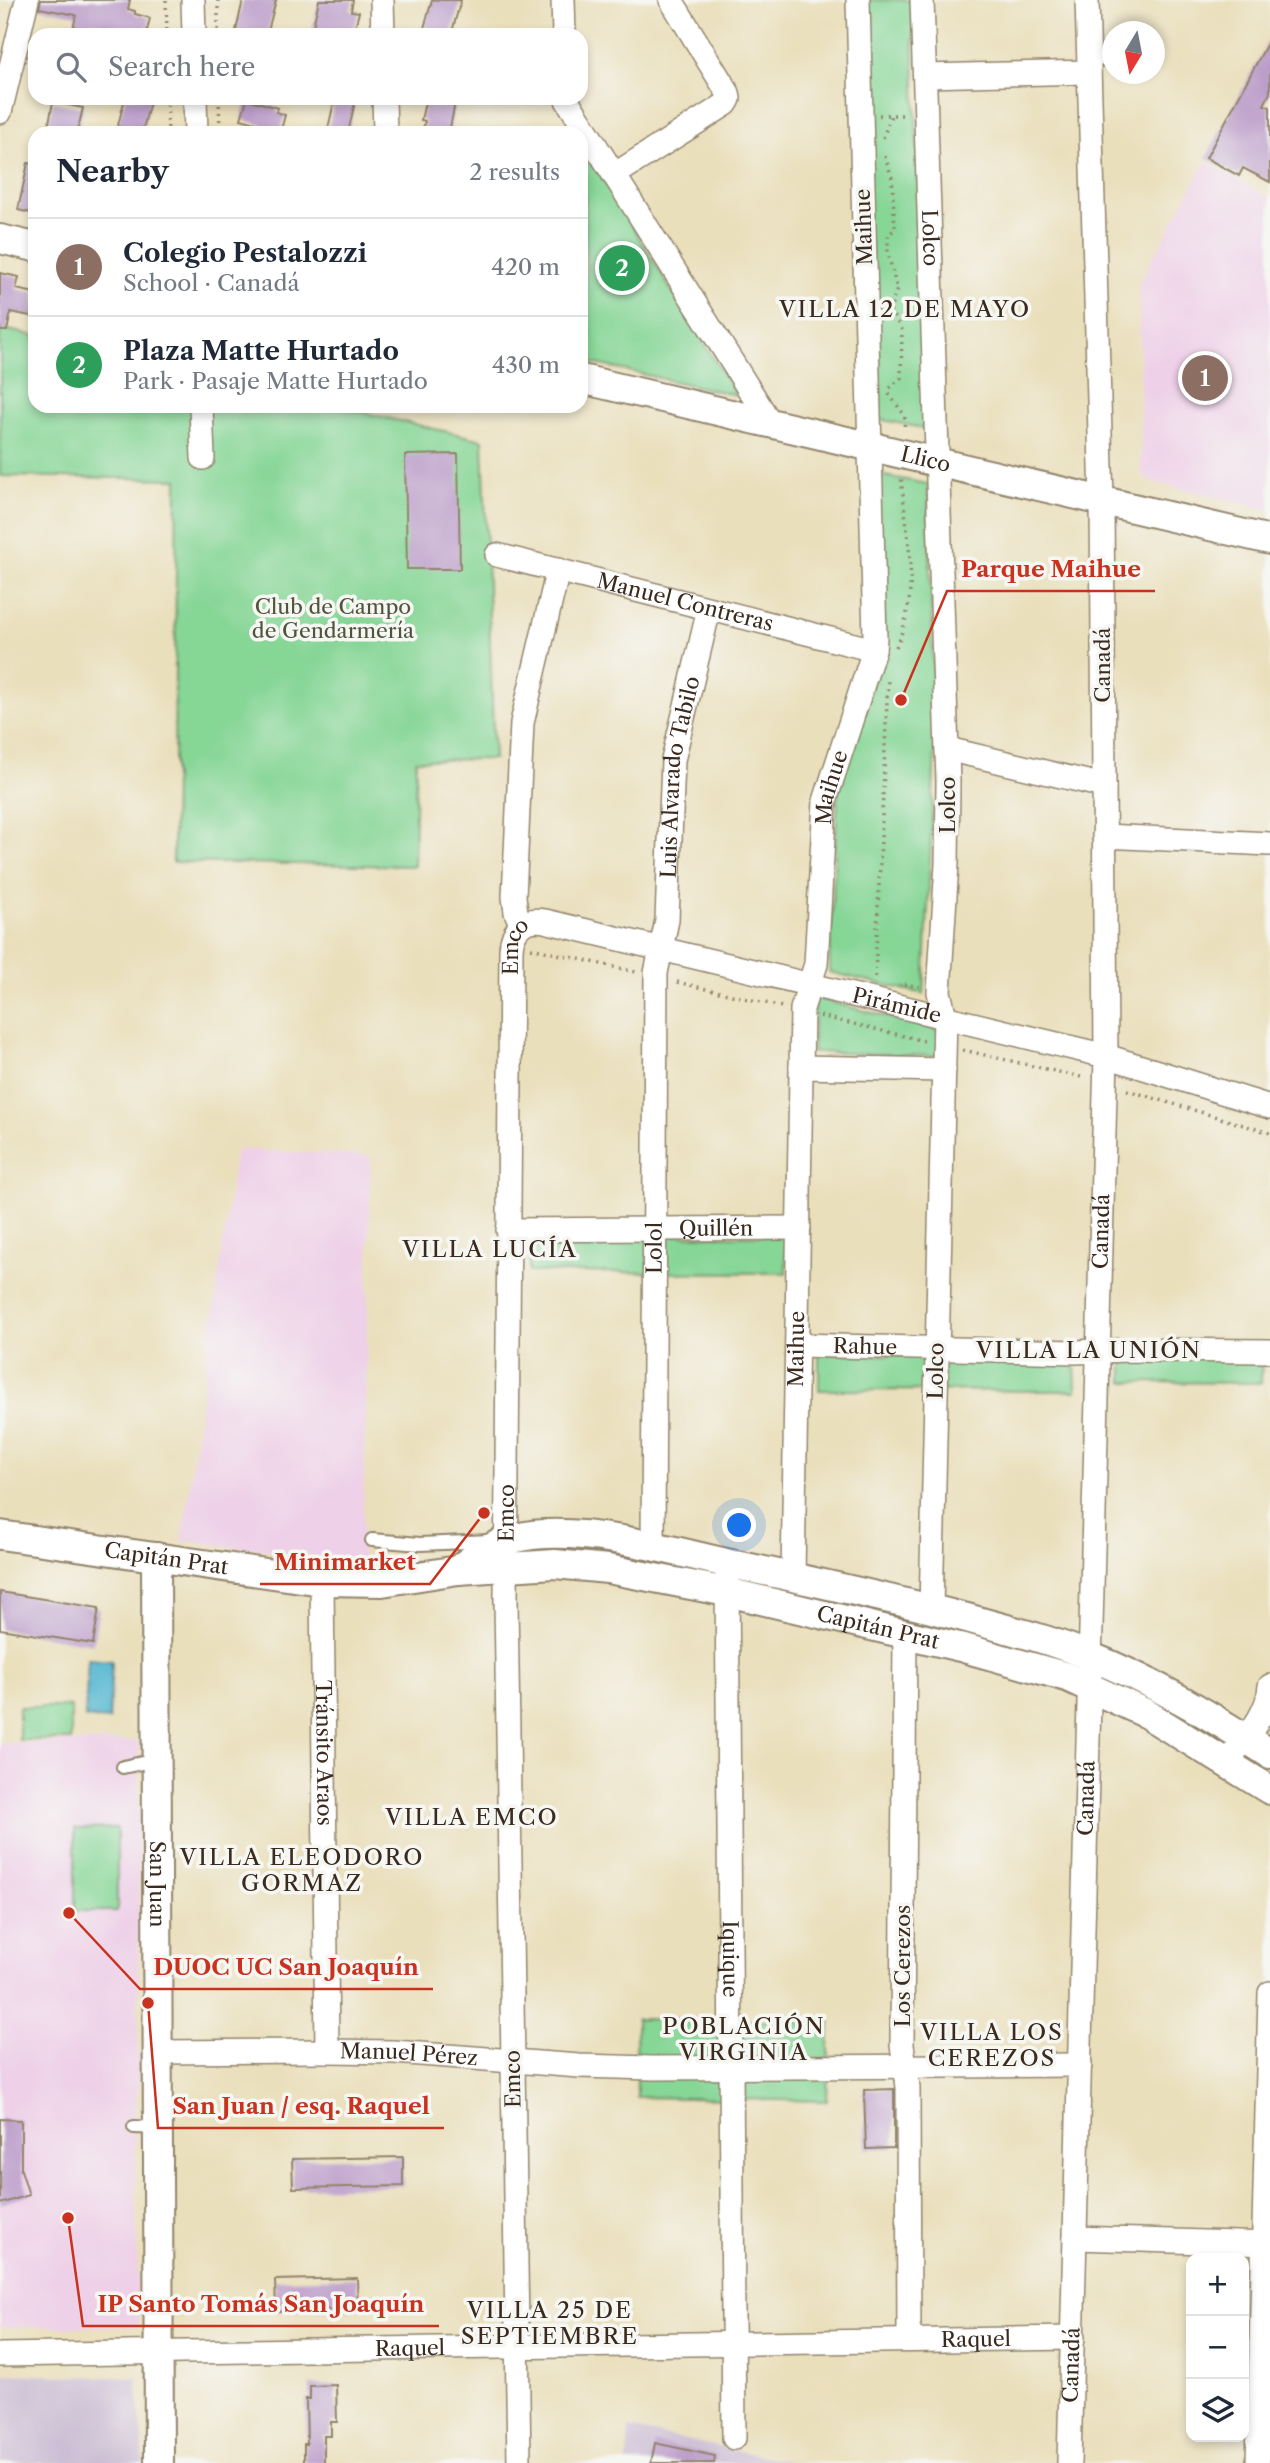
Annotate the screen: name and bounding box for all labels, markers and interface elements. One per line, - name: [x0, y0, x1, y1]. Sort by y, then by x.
- north arrow: [1102, 21, 1165, 84]
- search box: [28, 28, 588, 105]
- icon: search: [52, 48, 90, 86]
- text: Search here: [108, 51, 255, 83]
- text: Nearby: [56, 153, 169, 190]
- text: 2 results: [469, 158, 560, 186]
- street label: Maihue: [850, 188, 877, 266]
- street label: Lolco: [917, 209, 944, 267]
- text: Colegio Pestalozzi: [123, 237, 367, 269]
- pin: 2: [599, 242, 645, 294]
- text: 1: [74, 253, 84, 281]
- text: 420 m: [491, 253, 560, 281]
- text: School · Canadá: [123, 269, 300, 297]
- district label: VILLA 12 DE MAYO: [778, 295, 1031, 323]
- text: Plaza Matte Hurtado: [123, 335, 399, 367]
- text: 2: [72, 351, 86, 379]
- text: 430 m: [492, 351, 560, 379]
- pin: 1: [1182, 352, 1228, 404]
- text: Park · Pasaje Matte Hurtado: [123, 367, 428, 395]
- street label: Llico: [898, 441, 953, 477]
- callout: Parque Maihue: [947, 547, 1155, 591]
- text: Parque Maihue: [961, 555, 1141, 583]
- street label: Manuel Contreras: [595, 568, 776, 636]
- park label: Club de Campo de Gendarmería: [252, 594, 415, 643]
- street label: Canadá: [1090, 626, 1115, 703]
- street label: Luis Alvarado Tabilo: [656, 674, 705, 879]
- street label: Maihue: [811, 747, 853, 825]
- street label: Lolco: [935, 777, 960, 833]
- street label: Emco: [498, 912, 533, 975]
- street label: Pirámide: [850, 982, 944, 1028]
- street label: Canadá: [1087, 1192, 1114, 1269]
- street label: Quillén: [679, 1215, 753, 1241]
- street label: Lolol: [641, 1222, 667, 1274]
- district label: VILLA LUCÍA: [401, 1235, 578, 1263]
- street label: Maihue: [783, 1311, 809, 1387]
- street label: Rahue: [833, 1333, 897, 1360]
- district label: VILLA LA UNIÓN: [975, 1336, 1202, 1364]
- street label: Lolco: [923, 1342, 948, 1400]
- street label: Emco: [493, 1484, 519, 1542]
- your location: [722, 1508, 756, 1542]
- street label: Capitán Prat: [103, 1537, 231, 1580]
- callout: Minimarket: [260, 1540, 430, 1584]
- text: Minimarket: [274, 1548, 417, 1576]
- street label: Capitán Prat: [814, 1601, 942, 1654]
- street label: Tránsito Araos: [311, 1680, 338, 1826]
- street label: Canadá: [1072, 1759, 1099, 1836]
- district label: VILLA EMCO: [384, 1803, 559, 1831]
- street label: San Juan: [145, 1841, 170, 1927]
- district label: VILLA ELEODORO GORMAZ: [179, 1843, 424, 1897]
- street label: Los Cerezos: [890, 1905, 915, 2027]
- street label: Iquique: [718, 1920, 743, 1998]
- callout: DUOC UC San Joaquín: [140, 1945, 433, 1989]
- text: DUOC UC San Joaquín: [153, 1953, 419, 1981]
- district label: POBLACIÓN VIRGINIA: [662, 2012, 826, 2066]
- district label: VILLA LOS CEREZOS: [919, 2018, 1064, 2072]
- street label: Manuel Pérez: [340, 2038, 479, 2070]
- street label: Emco: [499, 2050, 526, 2108]
- callout: San Juan / esq. Raquel: [158, 2084, 444, 2128]
- text: San Juan / esq. Raquel: [172, 2092, 430, 2120]
- map controls: [1186, 2253, 1249, 2442]
- button: +: [1186, 2253, 1249, 2316]
- callout: IP Santo Tomás San Joaquín: [83, 2282, 439, 2326]
- text: IP Santo Tomás San Joaquín: [98, 2290, 425, 2318]
- district label: VILLA 25 DE SEPTIEMBRE: [461, 2296, 639, 2350]
- button: −: [1186, 2316, 1249, 2379]
- street label: Raquel: [941, 2326, 1011, 2352]
- street label: Canadá: [1058, 2326, 1085, 2403]
- street label: Raquel: [375, 2335, 445, 2361]
- button: layers: [1186, 2379, 1249, 2442]

